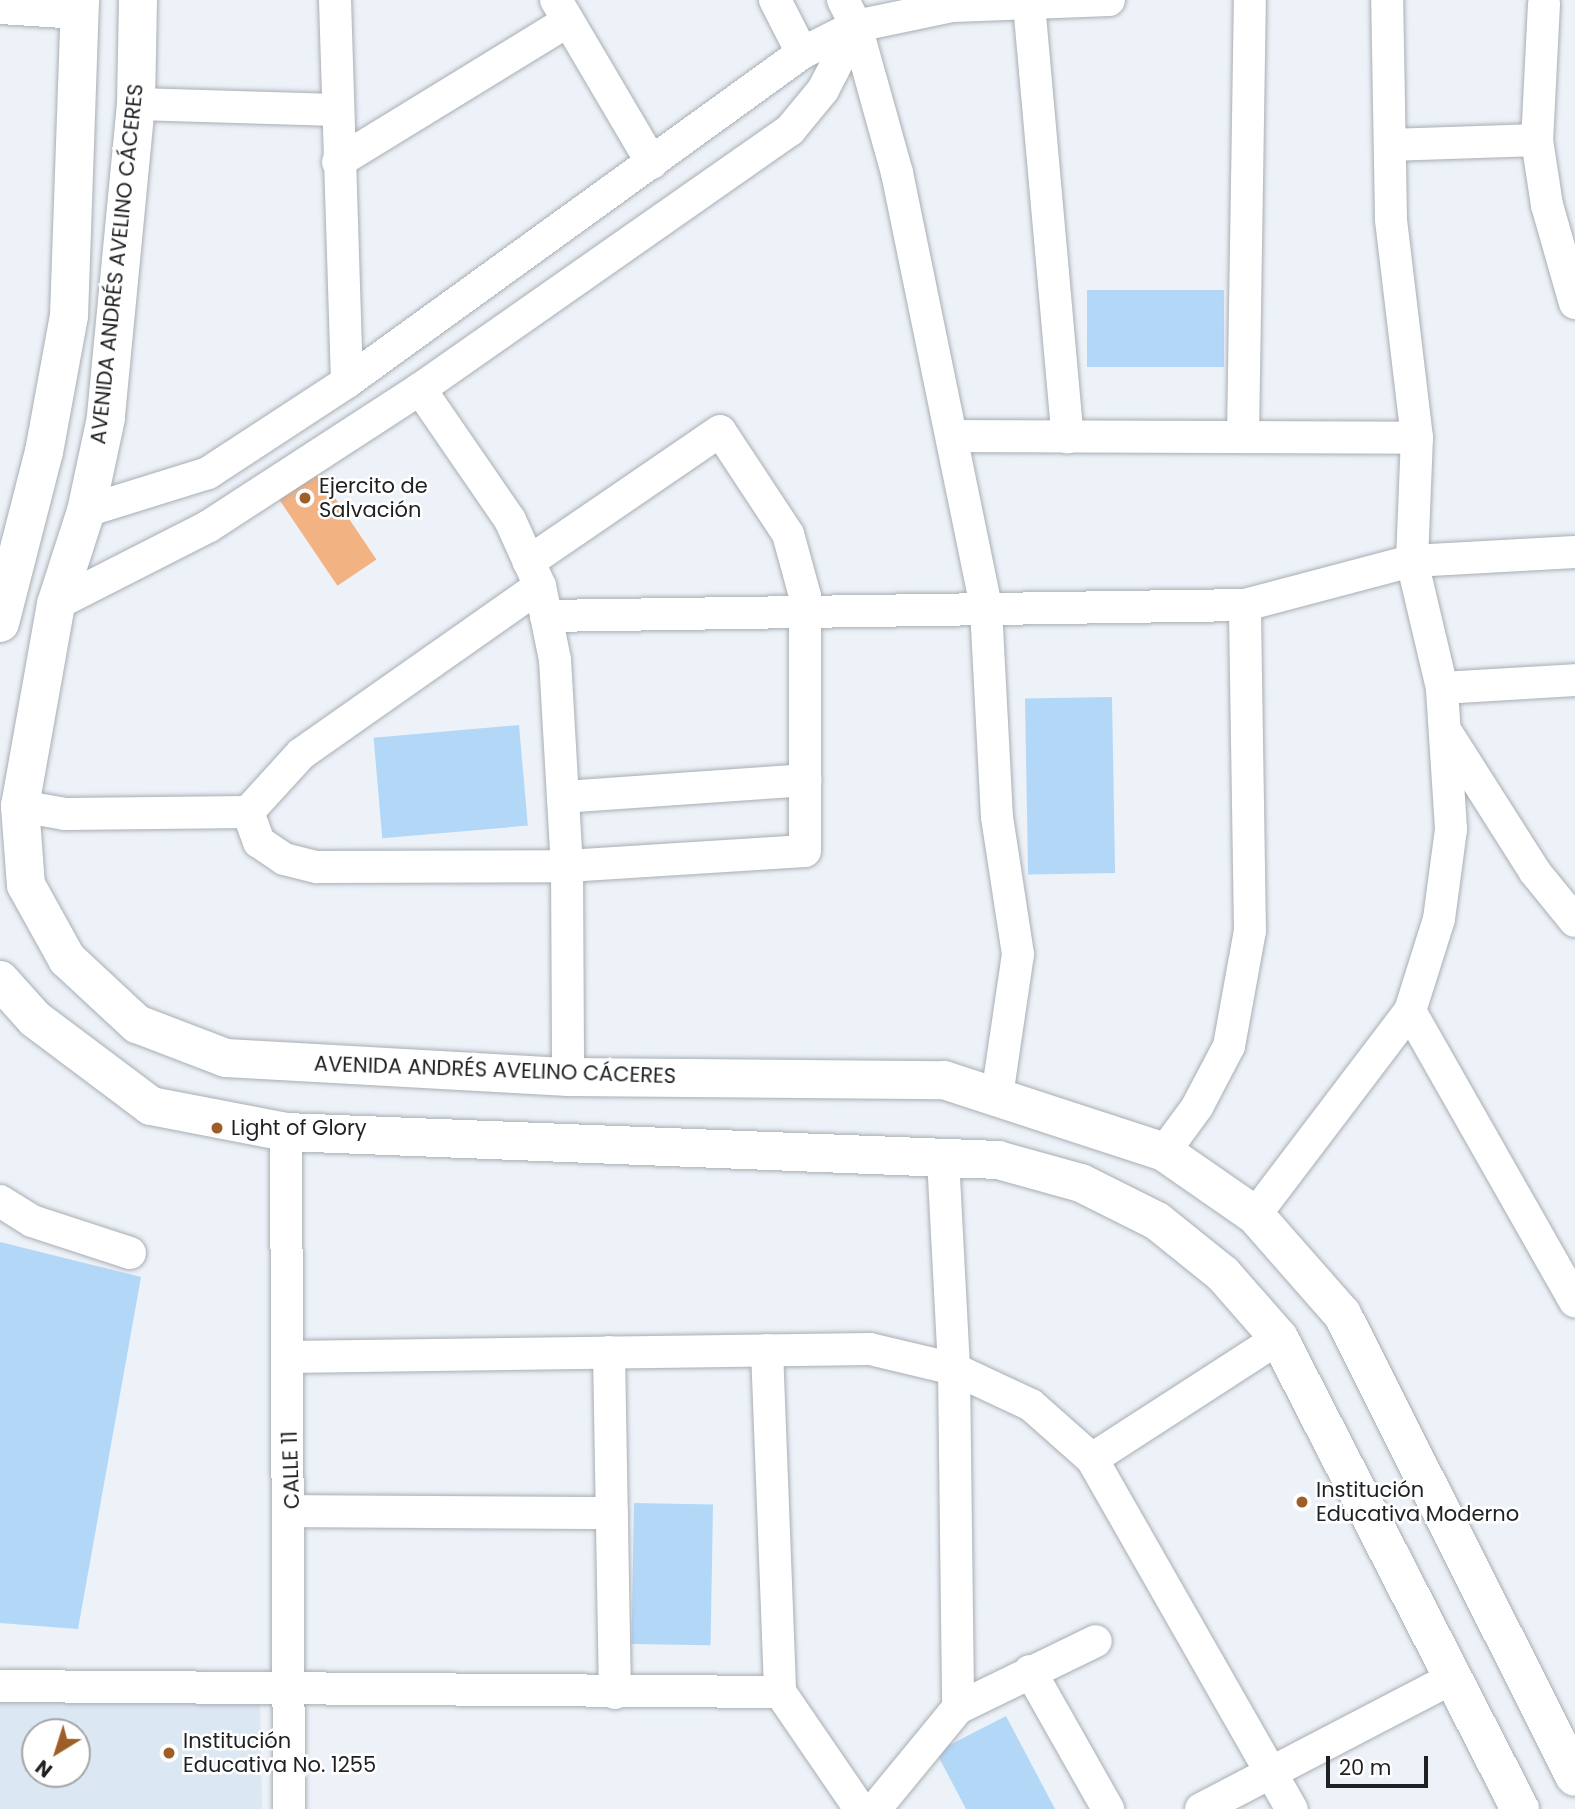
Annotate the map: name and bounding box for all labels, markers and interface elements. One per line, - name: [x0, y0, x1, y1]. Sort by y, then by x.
- street label: AVENIDA ANDRÉS AVELINO CÁCERES: [86, 82, 148, 446]
- place label: Ejercito de Salvación: [319, 473, 428, 523]
- marker: Ejercito de Salvación: [297, 490, 313, 506]
- street label: AVENIDA ANDRÉS AVELINO CÁCERES: [313, 1051, 677, 1089]
- place label: Light of Glory: [231, 1115, 367, 1141]
- marker: Light of Glory: [209, 1120, 225, 1136]
- street label: CALLE 11: [277, 1430, 305, 1510]
- place label: Institución Educativa Moderno: [1316, 1477, 1519, 1527]
- marker: Institución Educativa Moderno: [1294, 1494, 1310, 1510]
- north arrow: [21, 1718, 91, 1788]
- place label: Institución Educativa No. 1255: [183, 1728, 376, 1778]
- scale bar: [1330, 1742, 1432, 1786]
- marker: Institución Educativa No. 1255: [161, 1745, 177, 1761]
- text: N: [30, 1753, 58, 1783]
- text: 20 m: [1339, 1753, 1392, 1782]

